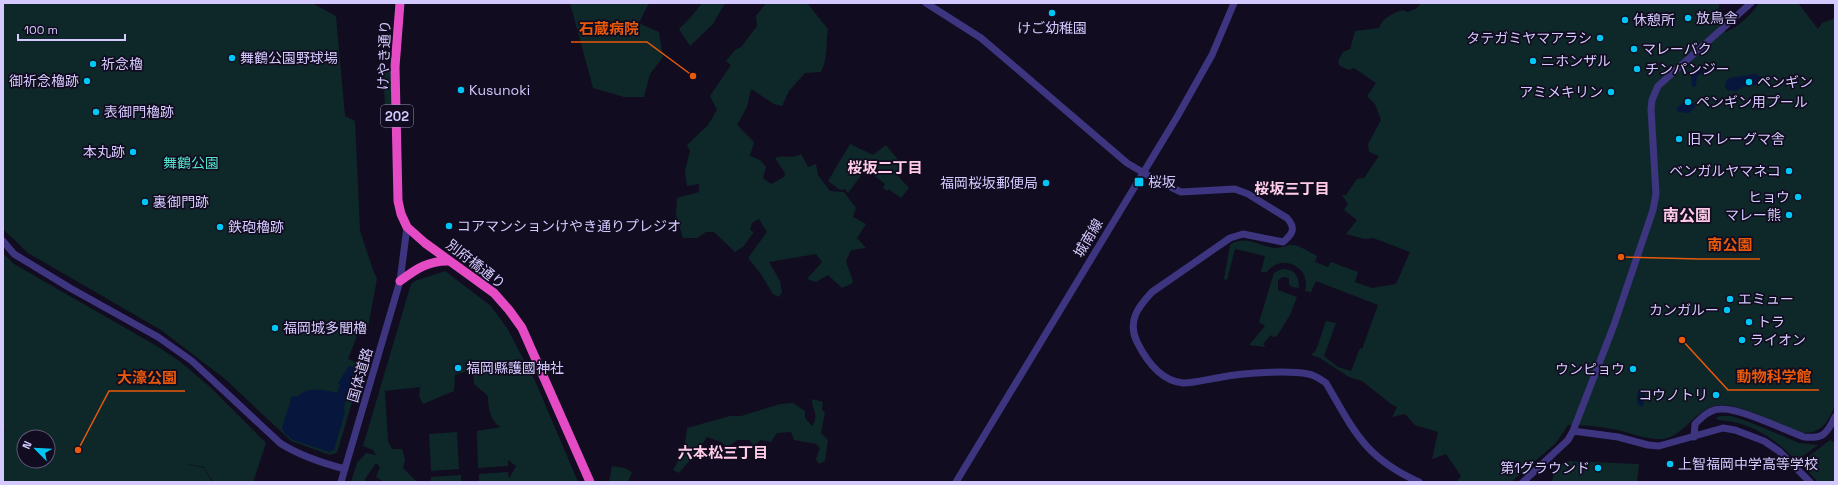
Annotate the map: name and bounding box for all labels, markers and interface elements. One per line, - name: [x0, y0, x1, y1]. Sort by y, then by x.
- marker: けご幼稚園: [1047, 8, 1057, 18]
- place label: 放鳥舎: [1696, 9, 1738, 27]
- place label: 休憩所: [1633, 11, 1675, 29]
- marker: 放鳥舎: [1683, 13, 1693, 23]
- callout: 石蔵病院: [571, 15, 647, 42]
- marker: 休憩所: [1620, 15, 1630, 25]
- scale bar: [18, 16, 125, 42]
- text: 石蔵病院: [579, 19, 639, 38]
- place label: けご幼稚園: [1017, 19, 1087, 37]
- street label: けやき通り: [374, 20, 394, 90]
- text: 100 m: [24, 22, 58, 38]
- place label: タテガミヤマアラシ: [1466, 29, 1592, 47]
- marker: タテガミヤマアラシ: [1595, 33, 1605, 43]
- place label: マレーバク: [1642, 40, 1712, 58]
- marker: マレーバク: [1629, 44, 1639, 54]
- place label: 舞鶴公園野球場: [240, 49, 338, 67]
- place label: ニホンザル: [1541, 52, 1611, 70]
- marker: 舞鶴公園野球場: [227, 53, 237, 63]
- place label: 祈念櫓: [101, 55, 143, 73]
- marker: ニホンザル: [1528, 56, 1538, 66]
- marker: 祈念櫓: [88, 59, 98, 69]
- place label: チンパンジー: [1645, 60, 1730, 78]
- marker: チンパンジー: [1632, 64, 1642, 74]
- place label: 御祈念櫓跡: [9, 72, 79, 90]
- place label: ペンギン: [1757, 73, 1813, 91]
- marker: 御祈念櫓跡: [82, 76, 92, 86]
- marker: ペンギン: [1744, 77, 1754, 87]
- place label: Kusunoki: [469, 81, 530, 99]
- place label: アミメキリン: [1519, 83, 1603, 101]
- marker: Kusunoki: [456, 85, 466, 95]
- marker: アミメキリン: [1606, 87, 1616, 97]
- place label: ペンギン用プール: [1696, 93, 1808, 111]
- marker: ペンギン用プール: [1683, 97, 1693, 107]
- place label: 表御門櫓跡: [104, 103, 174, 121]
- road number: 202: [381, 105, 413, 127]
- marker: 表御門櫓跡: [91, 107, 101, 117]
- place label: 旧マレーグマ舎: [1687, 130, 1785, 148]
- marker: 旧マレーグマ舎: [1674, 134, 1684, 144]
- place label: 本丸跡: [83, 143, 125, 161]
- marker: 本丸跡: [128, 147, 138, 157]
- park label: 舞鶴公園: [163, 154, 219, 172]
- district label: 桜坂二丁目: [847, 158, 923, 177]
- place label: ベンガルヤマネコ: [1669, 162, 1781, 180]
- marker: ベンガルヤマネコ: [1784, 166, 1794, 176]
- place label: 桜坂: [1148, 173, 1176, 191]
- place label: 福岡桜坂郵便局: [940, 174, 1038, 192]
- marker: 桜坂: [1133, 176, 1145, 188]
- marker: 福岡桜坂郵便局: [1041, 178, 1051, 188]
- district label: 桜坂三丁目: [1254, 179, 1330, 198]
- place label: ヒョウ: [1748, 188, 1790, 206]
- marker: ヒョウ: [1793, 192, 1803, 202]
- place label: 裏御門跡: [153, 193, 209, 211]
- marker: 裏御門跡: [140, 197, 150, 207]
- district label: 南公園: [1663, 205, 1711, 226]
- place label: マレー熊: [1725, 206, 1781, 224]
- marker: マレー熊: [1784, 210, 1794, 220]
- street label: 城南線: [1069, 215, 1107, 261]
- place label: コアマンションけやき通りプレジオ: [457, 217, 681, 235]
- place label: 鉄砲櫓跡: [228, 218, 284, 236]
- marker: コアマンションけやき通りプレジオ: [444, 221, 454, 231]
- marker: 鉄砲櫓跡: [215, 222, 225, 232]
- callout: 南公園: [1699, 232, 1760, 259]
- street label: 別府橋通り: [443, 235, 509, 293]
- text: 南公園: [1707, 235, 1753, 254]
- place label: エミュー: [1738, 290, 1794, 308]
- marker: エミュー: [1725, 294, 1735, 304]
- place label: カンガルー: [1649, 301, 1719, 319]
- marker: カンガルー: [1722, 305, 1732, 315]
- place label: トラ: [1757, 313, 1785, 331]
- marker: トラ: [1744, 317, 1754, 327]
- place label: 福岡城多聞櫓: [283, 319, 367, 337]
- marker: 福岡城多聞櫓: [270, 323, 280, 333]
- place label: ライオン: [1750, 331, 1806, 349]
- marker: ライオン: [1737, 335, 1747, 345]
- street label: 国体道路: [344, 346, 376, 404]
- place label: 福岡縣護國神社: [466, 359, 564, 377]
- place label: ウンピョウ: [1555, 360, 1625, 378]
- marker: 福岡縣護國神社: [453, 363, 463, 373]
- callout: 動物科学館: [1728, 363, 1819, 390]
- callout: 大濠公園: [109, 364, 185, 391]
- marker: ウンピョウ: [1628, 364, 1638, 374]
- text: 動物科学館: [1736, 367, 1812, 386]
- text: 大濠公園: [117, 368, 177, 387]
- place label: コウノトリ: [1639, 386, 1708, 404]
- marker: コウノトリ: [1711, 390, 1721, 400]
- north arrow: [16, 429, 56, 469]
- text: N: [19, 439, 35, 451]
- district label: 六本松三丁目: [678, 443, 768, 462]
- place label: 上智福岡中学高等学校: [1678, 455, 1818, 473]
- place label: 第1グラウンド: [1500, 459, 1590, 477]
- marker: 上智福岡中学高等学校: [1665, 459, 1675, 469]
- marker: 第1グラウンド: [1593, 463, 1603, 473]

